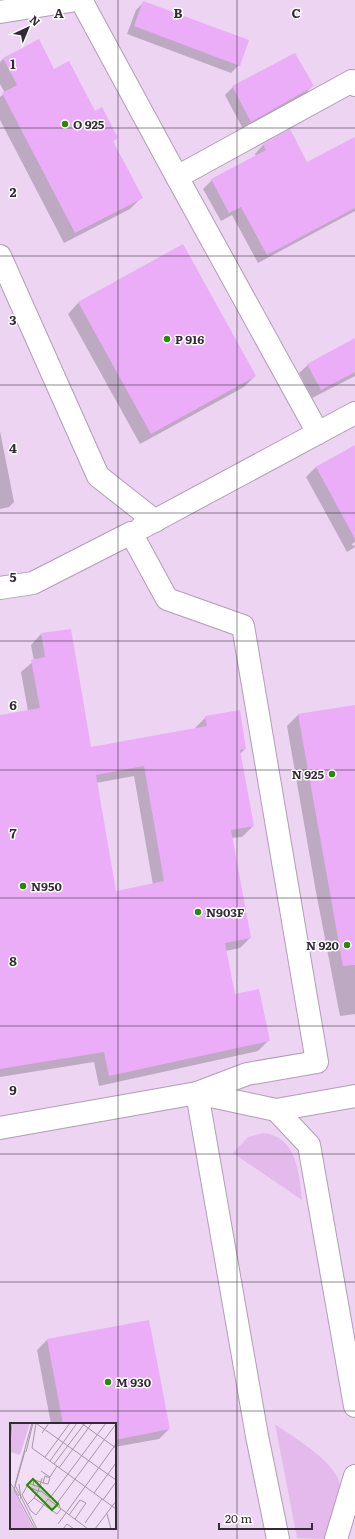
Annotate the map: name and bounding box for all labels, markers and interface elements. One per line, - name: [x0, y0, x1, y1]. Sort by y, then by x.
- text: A: [54, 3, 64, 22]
- text: B: [174, 3, 183, 22]
- text: C: [291, 3, 301, 22]
- north arrow: [8, 8, 48, 48]
- text: N: [27, 11, 45, 29]
- text: 1: [10, 54, 16, 73]
- place label: O 925: [73, 115, 105, 133]
- marker: O 925: [60, 119, 70, 129]
- text: 2: [10, 182, 17, 201]
- text: 3: [9, 310, 17, 329]
- place label: P 916: [175, 330, 204, 348]
- marker: P 916: [162, 334, 172, 344]
- text: 4: [9, 438, 17, 457]
- text: 5: [9, 567, 17, 586]
- text: 6: [9, 695, 17, 714]
- place label: N 925: [292, 765, 324, 783]
- marker: N 925: [327, 769, 337, 779]
- text: 7: [9, 823, 17, 842]
- place label: N950: [31, 877, 62, 895]
- marker: N950: [18, 881, 28, 891]
- place label: N903F: [206, 903, 245, 921]
- marker: N903F: [193, 907, 203, 917]
- place label: N 920: [306, 936, 340, 954]
- marker: N 920: [342, 940, 352, 950]
- text: 8: [9, 951, 17, 970]
- text: 9: [9, 1080, 17, 1099]
- place label: M 930: [116, 1373, 152, 1391]
- marker: M 930: [103, 1377, 113, 1387]
- inset map: [10, 1423, 116, 1529]
- scale bar: [219, 1505, 312, 1531]
- text: 20 m: [225, 1509, 252, 1527]

